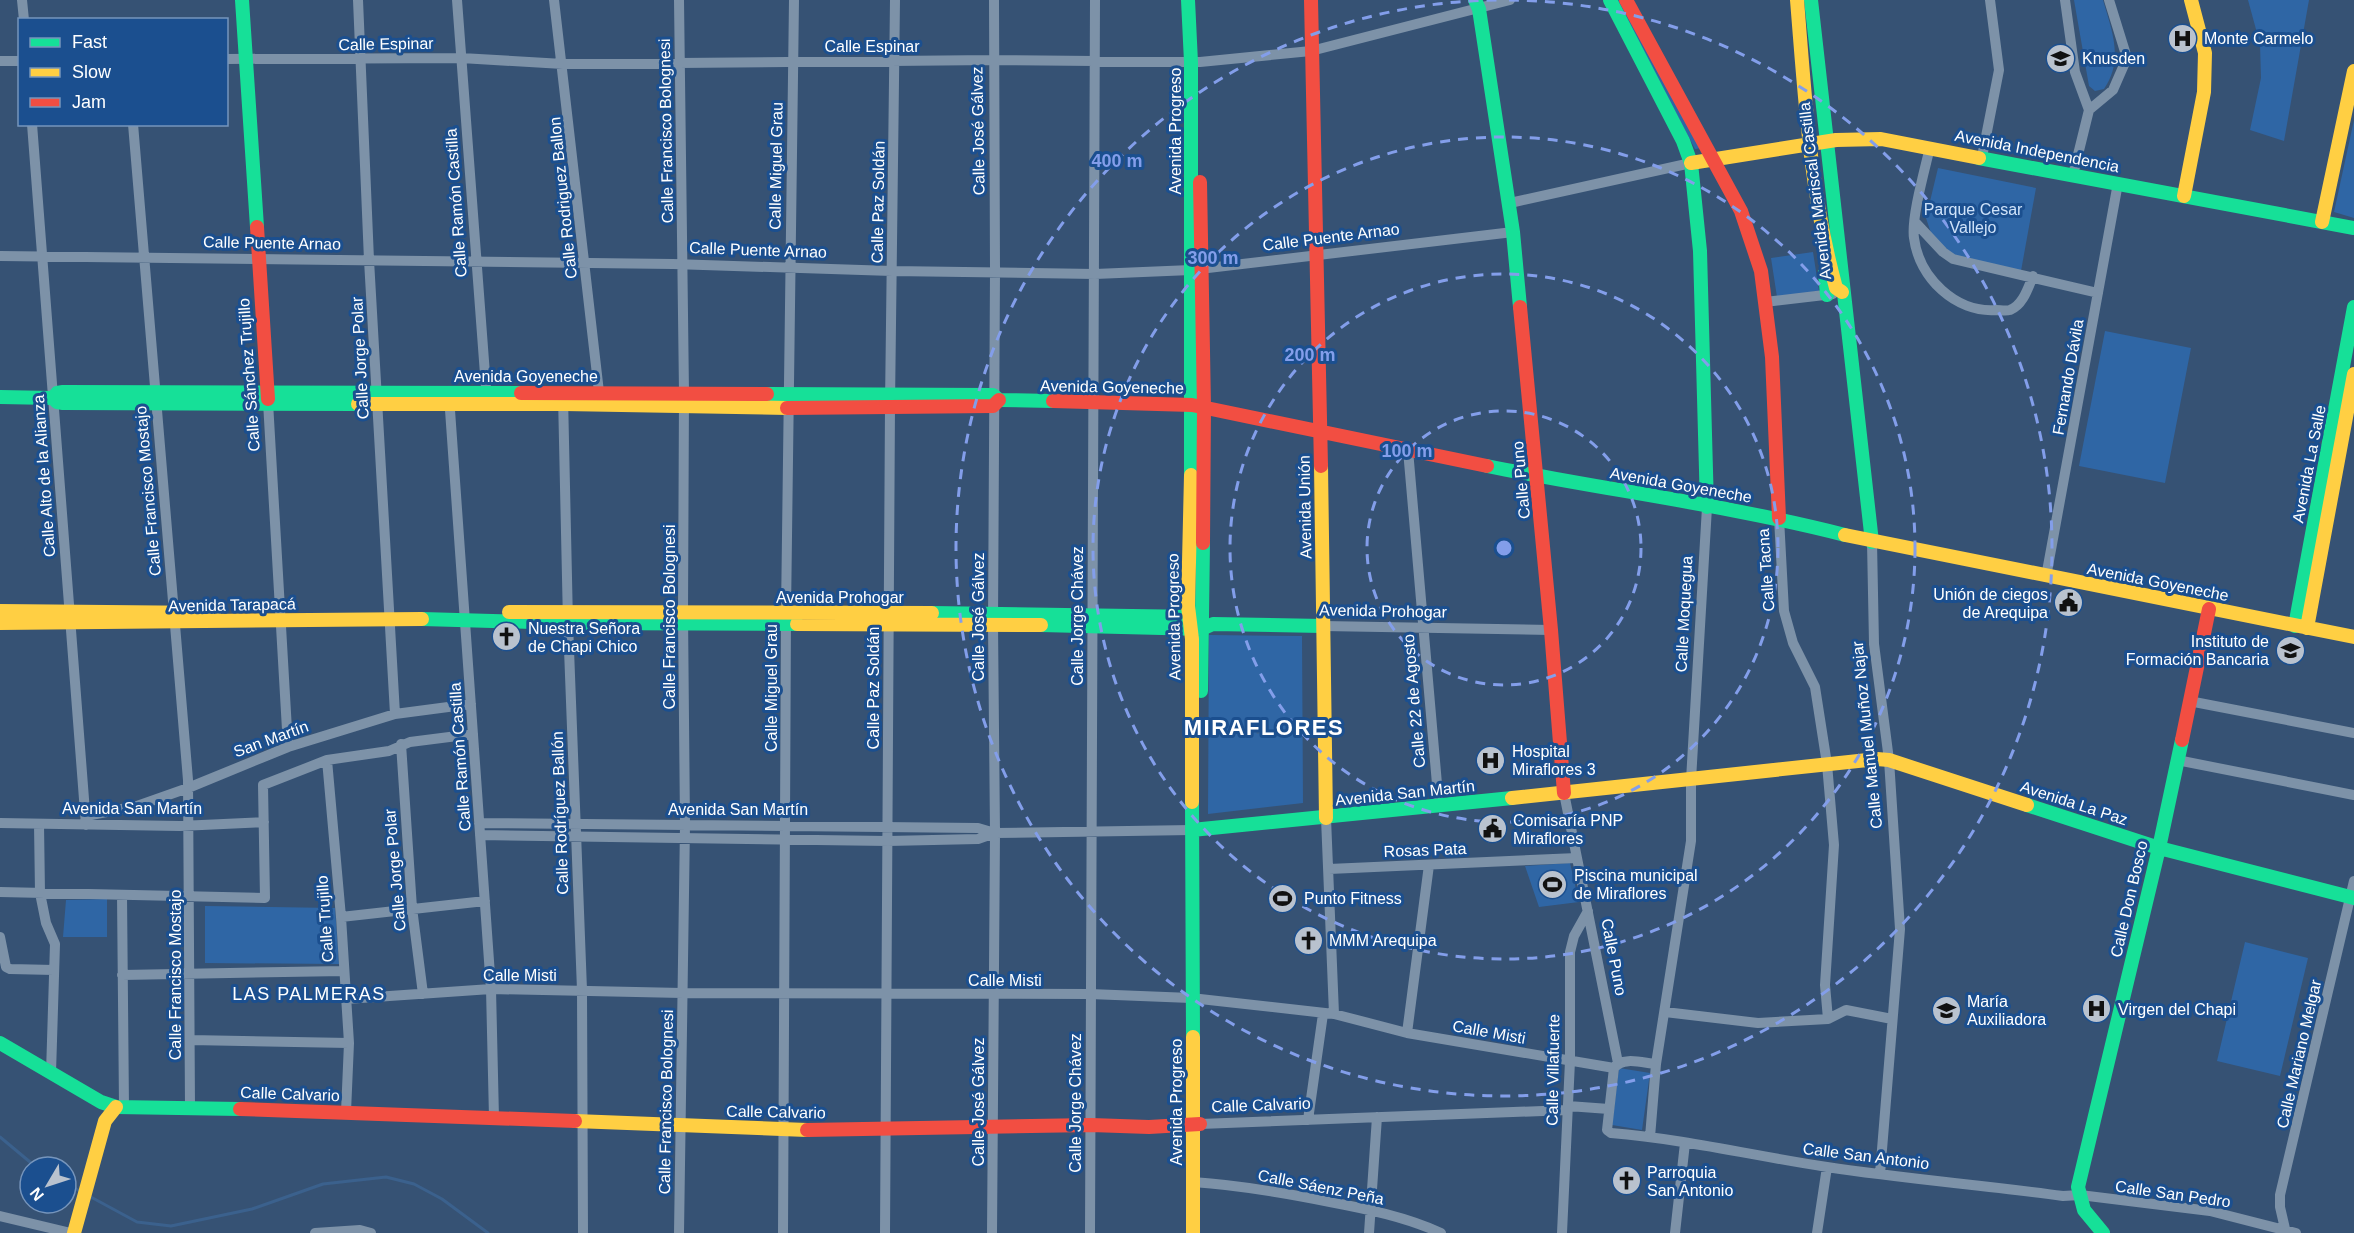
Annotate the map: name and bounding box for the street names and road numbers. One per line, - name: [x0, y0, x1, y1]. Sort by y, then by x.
- street label: Calle Espinar: [338, 35, 434, 53]
- street label: Calle Francisco Bolognesi: [656, 38, 676, 224]
- street label: Calle Espinar: [824, 38, 920, 55]
- street label: Calle José Gálvez: [968, 66, 988, 196]
- street label: Avenida Progreso: [1167, 67, 1184, 194]
- street label: Avenida Mariscal Castilla: [1796, 101, 1834, 281]
- street label: Calle Miguel Grau: [766, 102, 786, 230]
- street label: Calle Rodriguez Ballon: [546, 116, 580, 280]
- street label: Avenida Independencia: [1953, 127, 2121, 175]
- street label: Calle Ramón Castilla: [442, 128, 470, 278]
- street label: Calle Paz Soldán: [868, 140, 888, 264]
- street label: Calle Puente Arnao: [1262, 220, 1401, 254]
- street label: Calle Puente Arnao: [203, 233, 341, 253]
- street label: Calle Puente Arnao: [689, 239, 827, 261]
- street label: Calle Jorge Polar: [348, 296, 372, 420]
- street label: Calle Sánchez Trujillo: [235, 298, 263, 452]
- street label: Fernando Dávila: [2049, 318, 2087, 436]
- street label: Avenida Goyeneche: [454, 368, 598, 385]
- street label: Avenida Goyeneche: [1040, 377, 1184, 397]
- street label: Calle Alto de la Alianza: [30, 394, 58, 558]
- street label: Avenida La Salle: [2289, 403, 2329, 524]
- street label: Calle Francisco Mostajo: [132, 405, 164, 577]
- street label: Calle Puno: [1509, 440, 1533, 520]
- street label: Avenida Unión: [1296, 455, 1314, 559]
- street label: Avenida Goyeneche: [1609, 464, 1753, 506]
- street label: Calle Francisco Bolognesi: [661, 525, 678, 709]
- street label: Calle Tacna: [1755, 528, 1777, 612]
- street label: Calle Jorge Chávez: [1069, 546, 1086, 686]
- street label: Calle José Gálvez: [970, 553, 987, 681]
- street label: Avenida Progreso: [1164, 553, 1184, 681]
- street label: Calle Moquegua: [1672, 555, 1696, 673]
- street label: Avenida Goyeneche: [2086, 560, 2230, 604]
- street label: Avenida Prohogar: [776, 589, 905, 606]
- street label: Avenida Tarapacá: [168, 595, 296, 615]
- street label: Avenida Prohogar: [1319, 601, 1448, 621]
- street label: Calle Miguel Grau: [763, 624, 780, 752]
- street label: Calle Paz Soldán: [865, 627, 882, 749]
- street label: Calle 22 de Agosto: [1400, 633, 1428, 769]
- street label: Calle Manuel Muñoz Najar: [1849, 640, 1885, 830]
- street label: Calle Ramón Castilla: [446, 682, 474, 832]
- street label: San Martín: [231, 718, 311, 760]
- street label: Calle Rodríguez Ballón: [549, 731, 571, 895]
- street label: Avenida San Martín: [1334, 777, 1476, 809]
- street label: Avenida La Paz: [2018, 778, 2130, 828]
- street label: Avenida San Martín: [62, 800, 202, 817]
- street label: Avenida San Martín: [668, 801, 808, 818]
- street label: Calle Jorge Polar: [381, 807, 409, 932]
- street label: Calle Don Bosco: [2107, 839, 2151, 959]
- street label: Rosas Pata: [1383, 840, 1467, 860]
- street label: Calle Trujillo: [313, 875, 337, 963]
- street label: Calle Francisco Mostajo: [167, 890, 184, 1060]
- street label: Calle Puno: [1598, 917, 1630, 997]
- street label: Calle Misti: [483, 967, 557, 984]
- street label: Calle Misti: [968, 972, 1042, 989]
- street label: Calle Mariano Melgar: [2274, 977, 2325, 1130]
- street label: Calle Francisco Bolognesi: [656, 1009, 676, 1195]
- street label: Calle Villafuerte: [1544, 1014, 1562, 1126]
- street label: Calle Misti: [1451, 1017, 1527, 1047]
- street label: Calle Jorge Chávez: [1067, 1033, 1084, 1173]
- street label: Calle José Gálvez: [970, 1038, 987, 1166]
- street label: Avenida Progreso: [1168, 1038, 1185, 1165]
- street label: Calle Calvario: [240, 1084, 340, 1104]
- street label: Calle Calvario: [1211, 1095, 1311, 1115]
- street label: Calle Calvario: [726, 1103, 826, 1121]
- street label: Calle San Antonio: [1802, 1140, 1930, 1172]
- street label: Calle Sáenz Peña: [1257, 1166, 1386, 1208]
- street label: Calle San Pedro: [2114, 1177, 2232, 1211]

